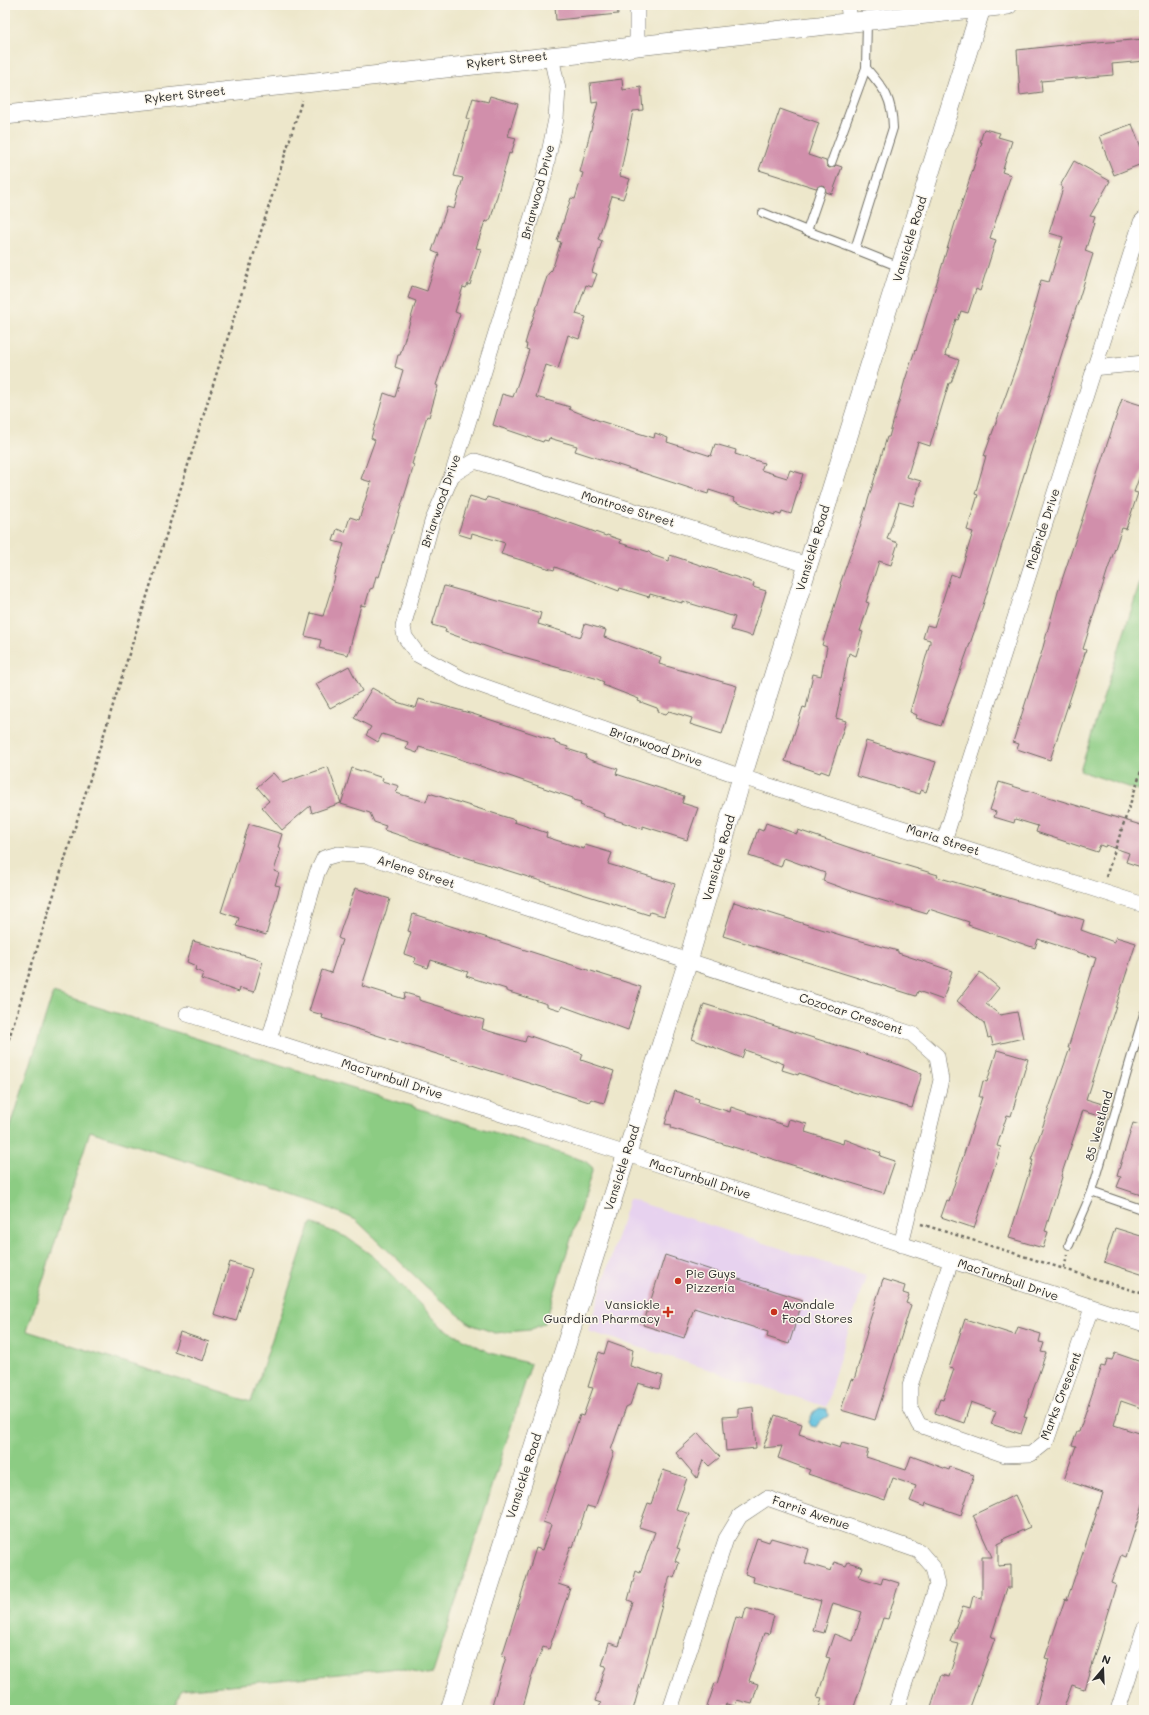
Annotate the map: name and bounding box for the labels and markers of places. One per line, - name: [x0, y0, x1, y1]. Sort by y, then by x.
- place label: Pie Guys Pizzeria: [686, 1265, 736, 1295]
- marker: Pie Guys Pizzeria: [673, 1276, 683, 1286]
- place label: Vansickle Guardian Pharmacy: [544, 1296, 660, 1326]
- place label: Avondale Food Stores: [782, 1296, 853, 1326]
- marker: Vansickle Guardian Pharmacy: [663, 1307, 673, 1317]
- marker: Avondale Food Stores: [769, 1307, 779, 1317]

